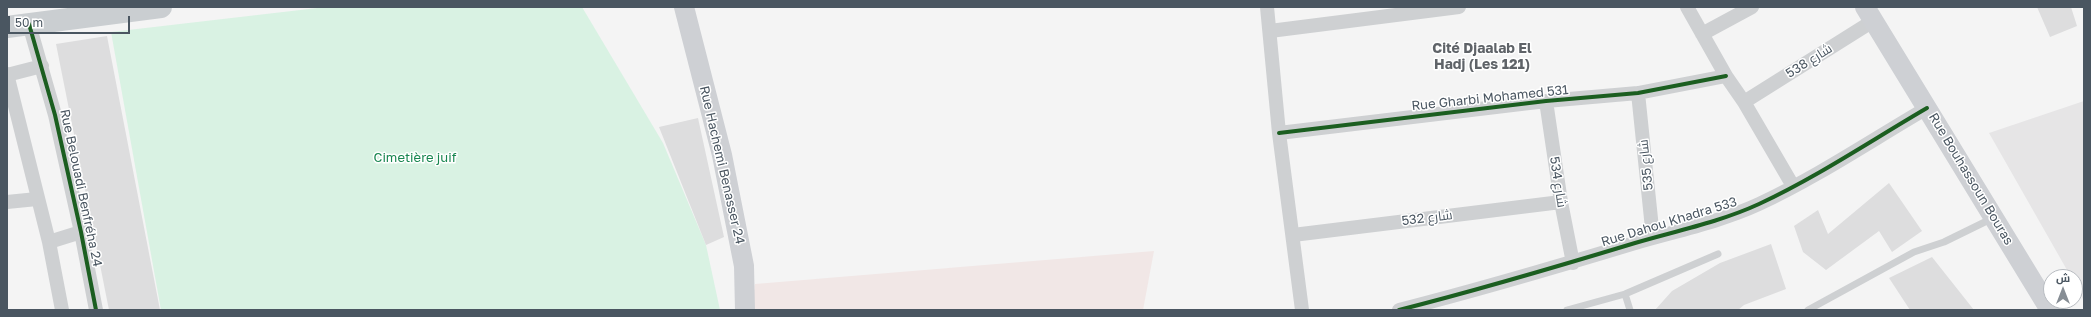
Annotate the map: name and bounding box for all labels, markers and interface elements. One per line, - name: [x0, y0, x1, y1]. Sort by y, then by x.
- scale bar: [10, 8, 132, 34]
- text: 50 m: [15, 15, 43, 30]
- district label: Cité Djaalab El Hadj (Les 121): [1432, 41, 1532, 74]
- street label: 538 شارع: [1783, 41, 1835, 81]
- street label: Rue Gharbi Mohamed 531: [1411, 82, 1569, 114]
- street label: Rue Hachemi Benasser 24: [696, 84, 748, 246]
- street label: Rue Belouadi Benfréha 24: [57, 108, 105, 268]
- street label: Rue Bouhassoun Bouras: [1925, 110, 2017, 248]
- street label: 535 شارع: [1636, 139, 1656, 191]
- park label: Cimetière juif: [374, 150, 456, 166]
- street label: 534 شارع: [1546, 155, 1570, 209]
- street label: Rue Dahou Khadra 533: [1599, 194, 1739, 250]
- street label: 532 شارع: [1401, 207, 1453, 229]
- north arrow: [2043, 269, 2083, 309]
- text: ش: [2056, 271, 2070, 284]

